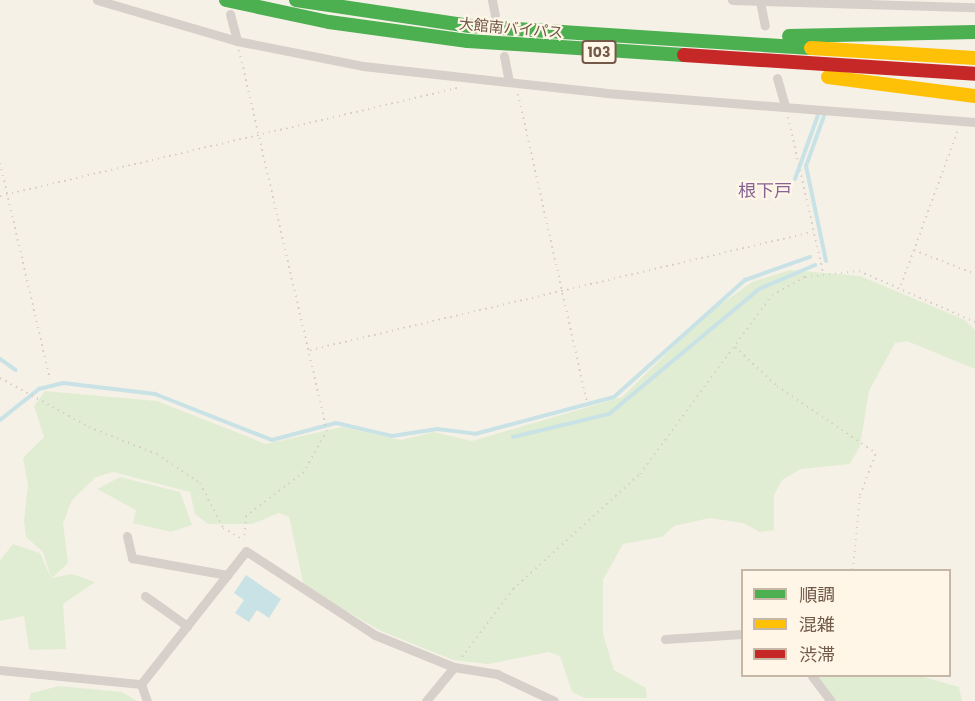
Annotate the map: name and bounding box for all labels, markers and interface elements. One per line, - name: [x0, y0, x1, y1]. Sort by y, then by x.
- street label: 大館南バイパス: [458, 14, 564, 42]
- road number: 103: [581, 41, 617, 63]
- district label: 根下戸: [738, 180, 792, 202]
- legend: [741, 569, 951, 677]
- text: 順調: [799, 582, 835, 607]
- text: 混雑: [799, 612, 835, 637]
- text: 渋滞: [799, 642, 835, 667]

